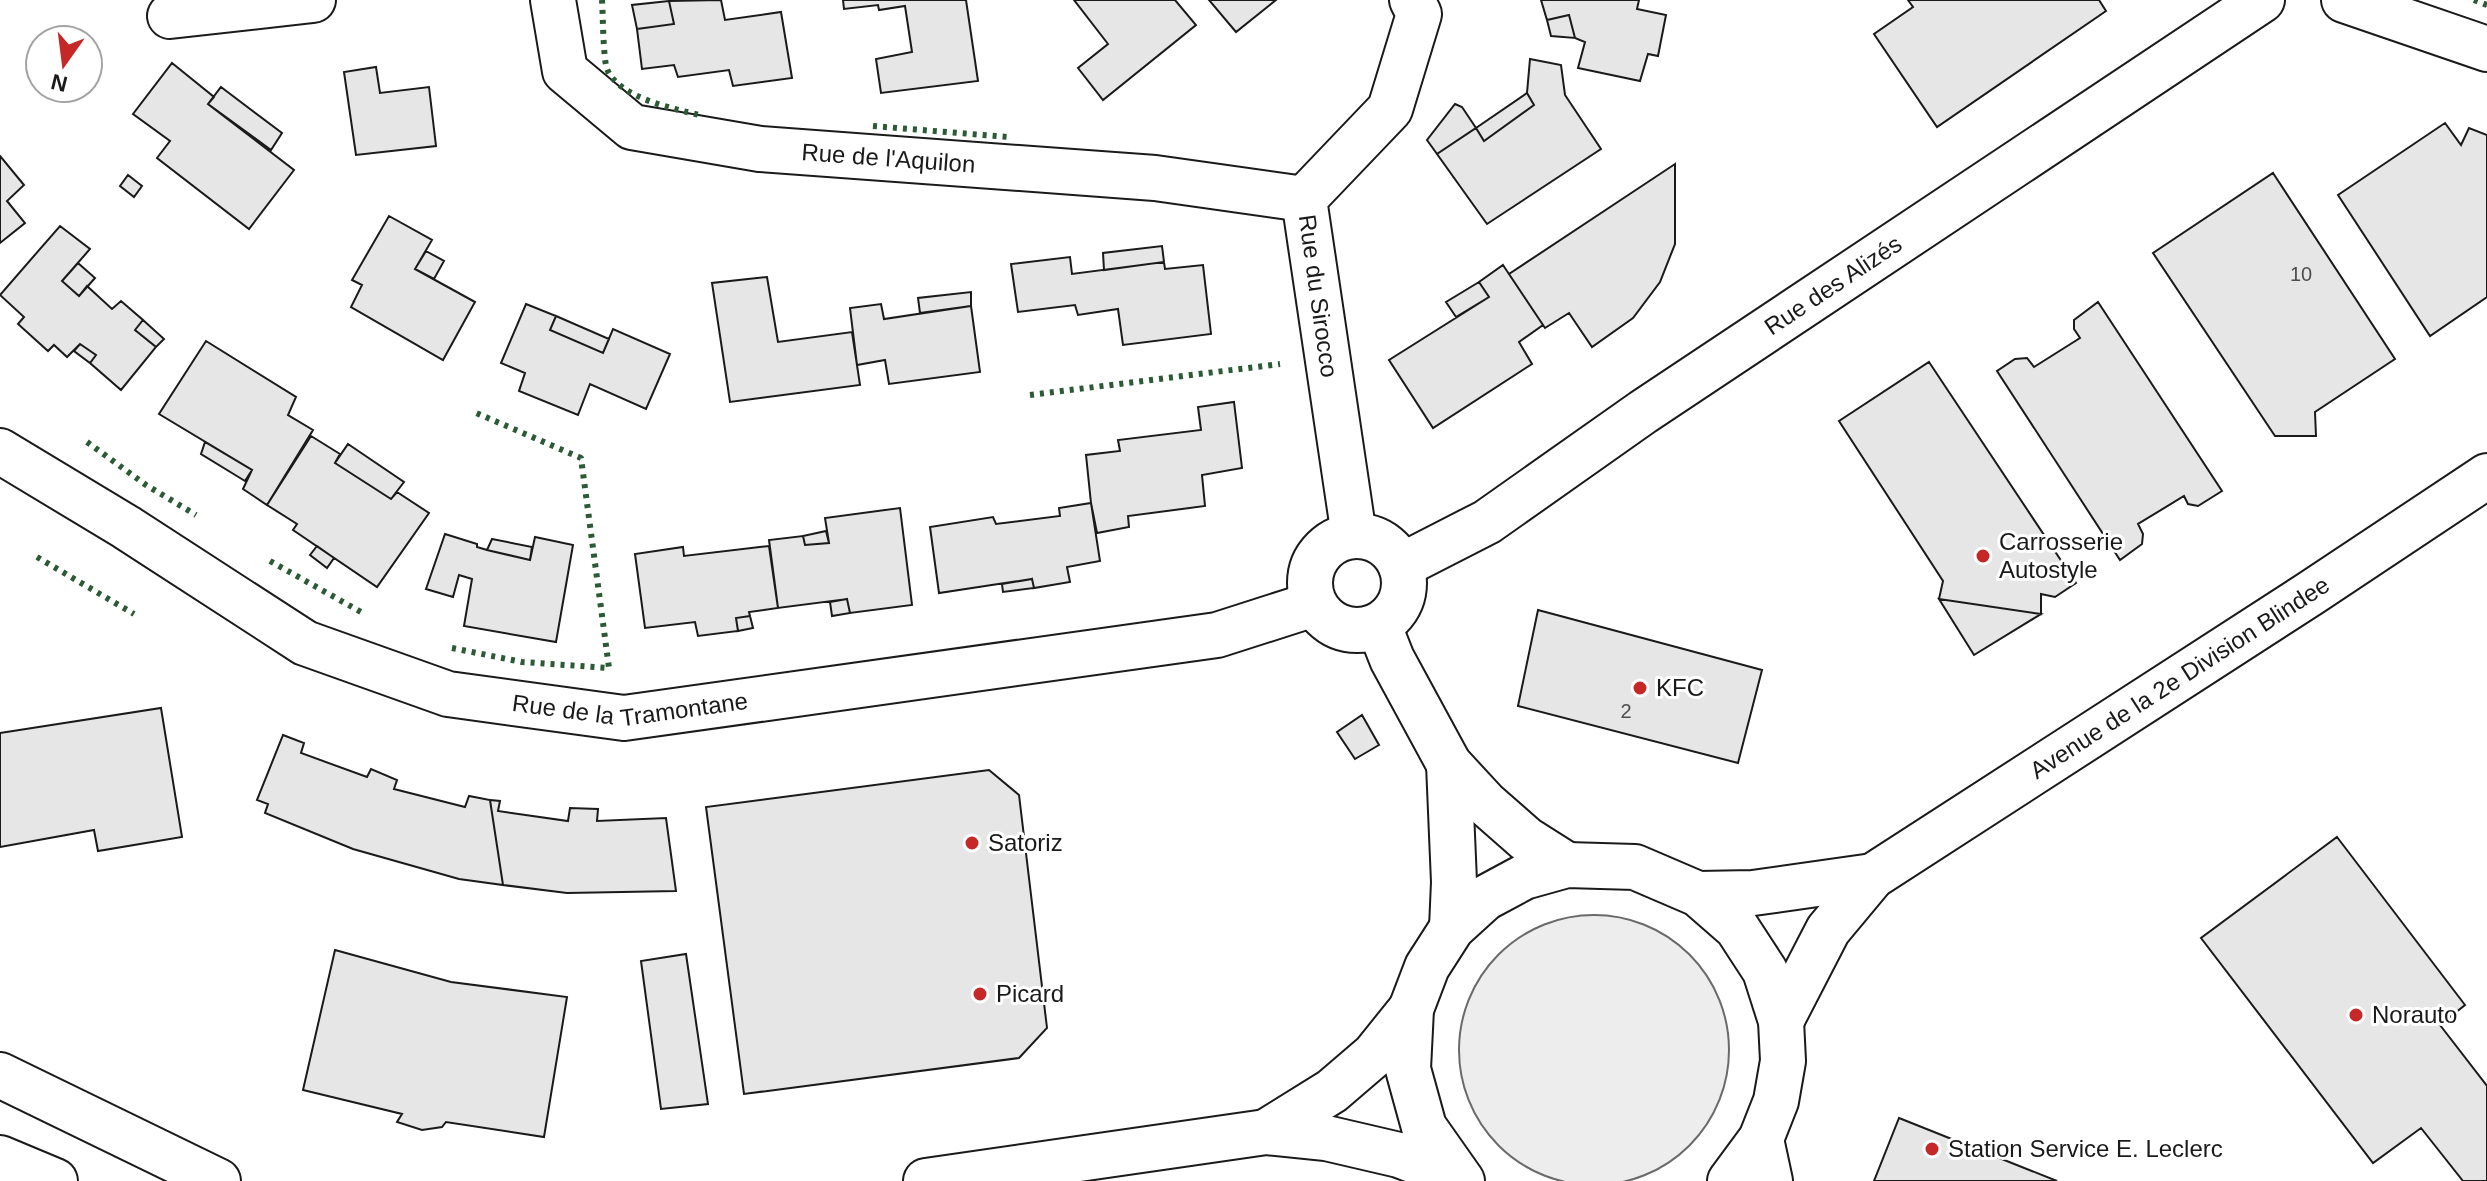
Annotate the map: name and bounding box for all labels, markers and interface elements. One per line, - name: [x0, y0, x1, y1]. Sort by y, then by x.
- north arrow: [24, 24, 104, 104]
- text: N: [49, 69, 70, 97]
- street label: Rue de l'Aquilon: [801, 138, 976, 178]
- street label: Rue du Sirocco: [1294, 213, 1343, 379]
- street label: Rue des Alizés: [1759, 230, 1907, 340]
- house number: 10: [2290, 263, 2312, 285]
- place label: Carrosserie Autostyle: [1999, 528, 2123, 583]
- marker: Carrosserie Autostyle: [1974, 547, 1992, 565]
- street label: Avenue de la 2e Division Blindee: [2025, 571, 2334, 784]
- place label: KFC: [1656, 674, 1704, 701]
- marker: KFC: [1631, 679, 1649, 697]
- street label: Rue de la Tramontane: [511, 687, 750, 731]
- house number: 2: [1620, 700, 1632, 722]
- place label: Satoriz: [988, 829, 1063, 856]
- marker: Satoriz: [963, 834, 981, 852]
- place label: Picard: [996, 980, 1064, 1007]
- marker: Picard: [971, 985, 989, 1003]
- place label: Norauto: [2372, 1001, 2457, 1028]
- marker: Norauto: [2347, 1006, 2365, 1024]
- place label: Station Service E. Leclerc: [1948, 1135, 2223, 1162]
- marker: Station Service E. Leclerc: [1923, 1140, 1941, 1158]

